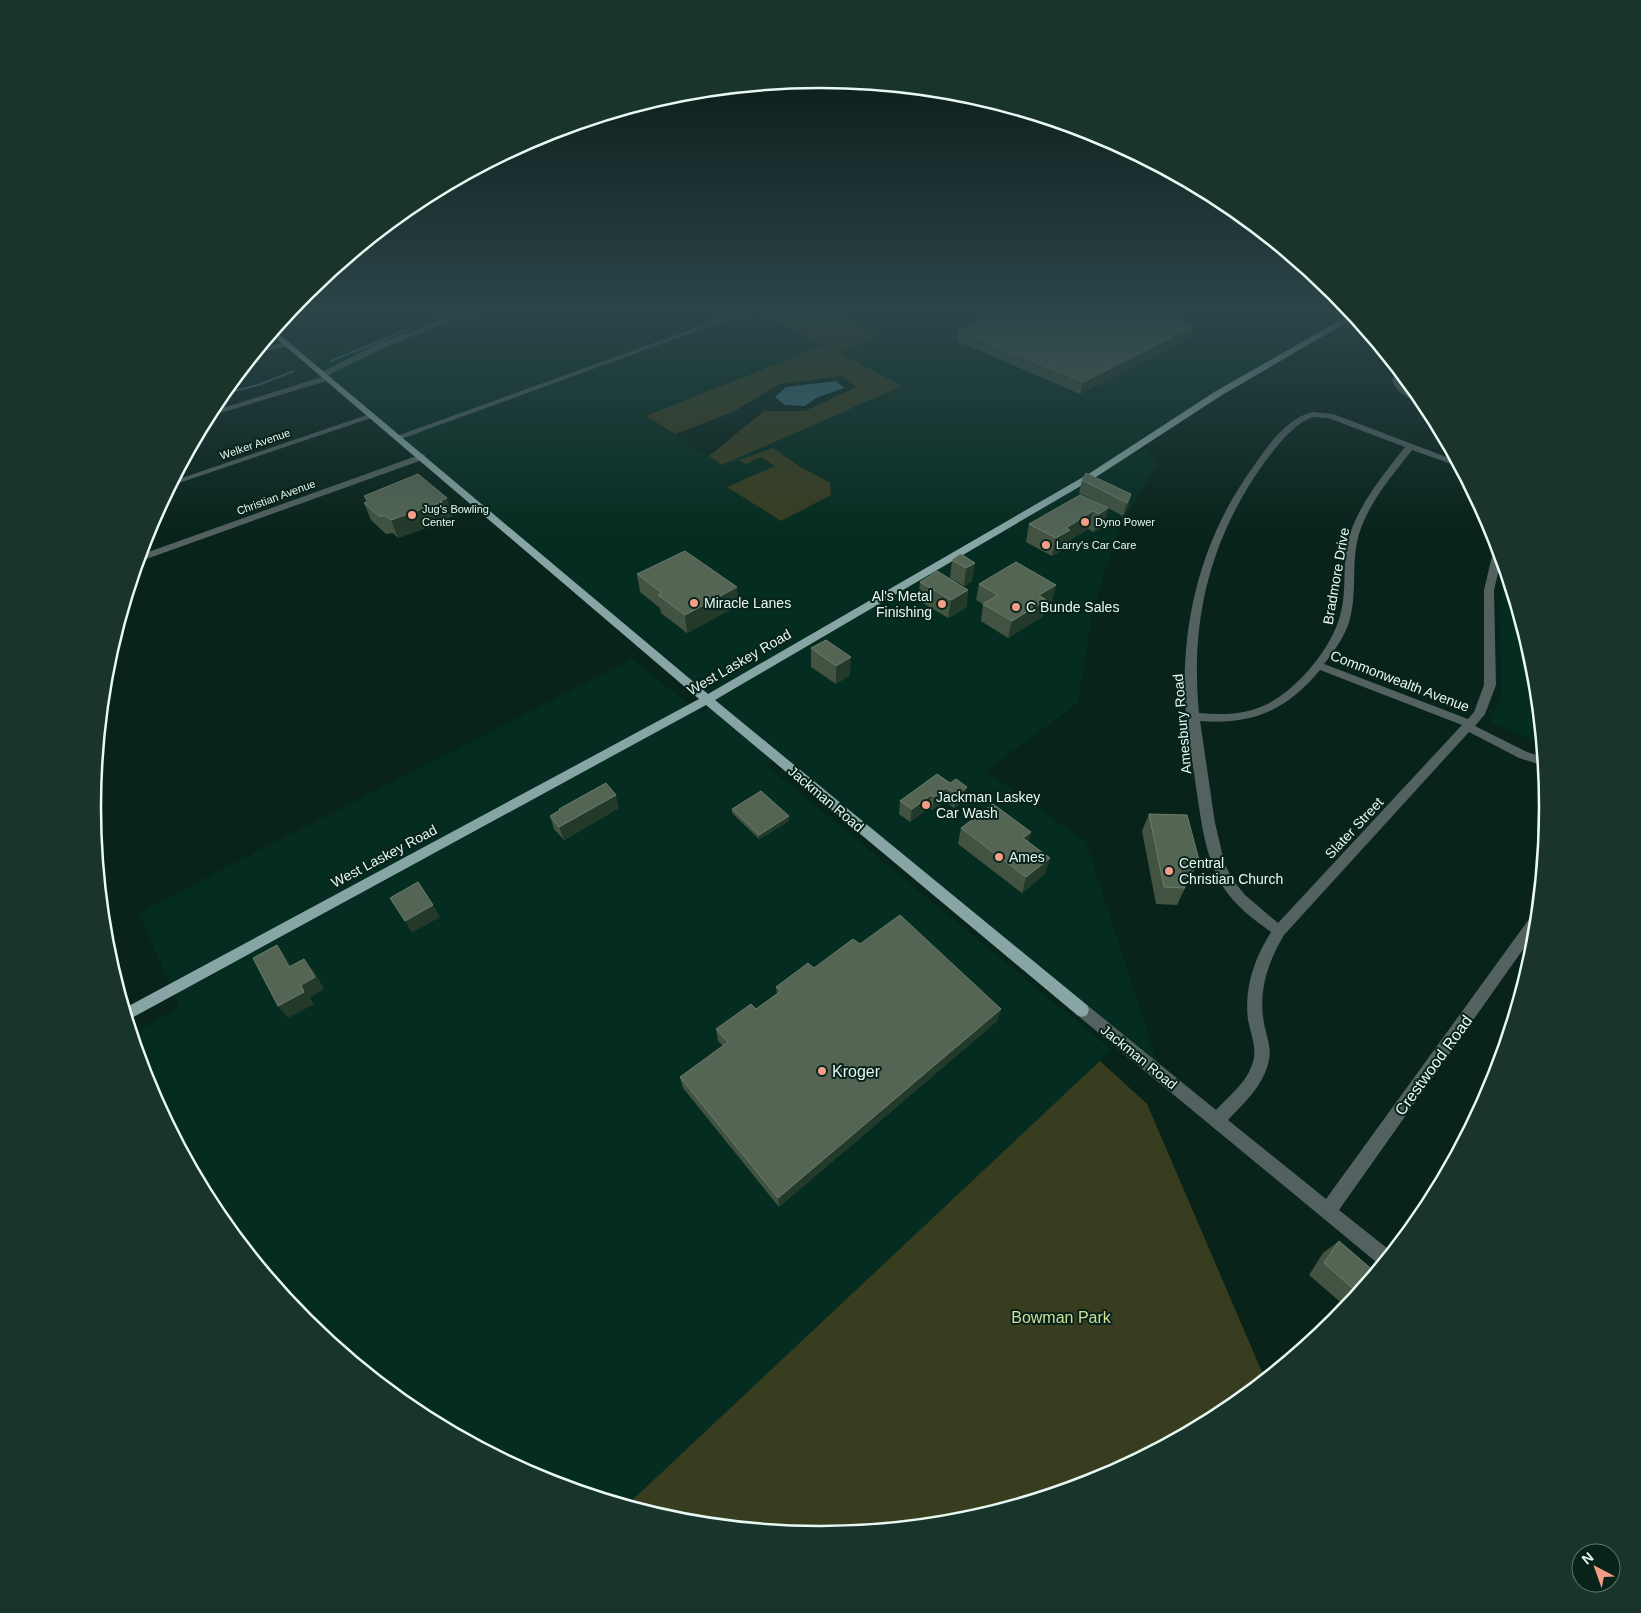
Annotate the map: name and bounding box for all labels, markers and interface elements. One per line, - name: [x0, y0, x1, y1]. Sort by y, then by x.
- street label: Welker Avenue: [218, 426, 292, 462]
- street label: Christian Avenue: [235, 477, 317, 517]
- place label: Jug's Bowling Center: [422, 503, 489, 528]
- marker: Jug's Bowling Center: [406, 509, 418, 521]
- marker: Dyno Power: [1079, 516, 1091, 528]
- place label: Dyno Power: [1095, 516, 1155, 528]
- street label: Bradmore Drive: [1320, 526, 1352, 626]
- marker: Larry's Car Care: [1040, 539, 1052, 551]
- place label: Larry's Car Care: [1056, 539, 1136, 551]
- place label: Al's Metal Finishing: [872, 588, 932, 620]
- place label: Miracle Lanes: [704, 595, 791, 611]
- marker: Miracle Lanes: [688, 597, 700, 609]
- marker: Al's Metal Finishing: [936, 598, 948, 610]
- place label: C Bunde Sales: [1026, 599, 1119, 615]
- marker: C Bunde Sales: [1010, 601, 1022, 613]
- street label: West Laskey Road: [684, 626, 794, 698]
- street label: Commonwealth Avenue: [1328, 647, 1472, 715]
- street label: Amesbury Road: [1170, 673, 1194, 775]
- street label: Jackman Road: [785, 763, 867, 835]
- place label: Jackman Laskey Car Wash: [936, 789, 1040, 821]
- street label: Slater Street: [1322, 794, 1386, 862]
- marker: Jackman Laskey Car Wash: [920, 799, 932, 811]
- street label: West Laskey Road: [328, 821, 440, 891]
- place label: Ames: [1009, 849, 1045, 865]
- marker: Ames: [993, 851, 1005, 863]
- place label: Central Christian Church: [1179, 855, 1283, 887]
- marker: Central Christian Church: [1163, 865, 1175, 877]
- street label: Crestwood Road: [1392, 1012, 1475, 1118]
- street label: Jackman Road: [1098, 1021, 1180, 1093]
- place label: Kroger: [832, 1063, 881, 1080]
- marker: Kroger: [816, 1065, 828, 1077]
- park label: Bowman Park: [1011, 1309, 1112, 1326]
- north arrow: [1571, 1543, 1621, 1593]
- text: N: [1578, 1549, 1597, 1568]

